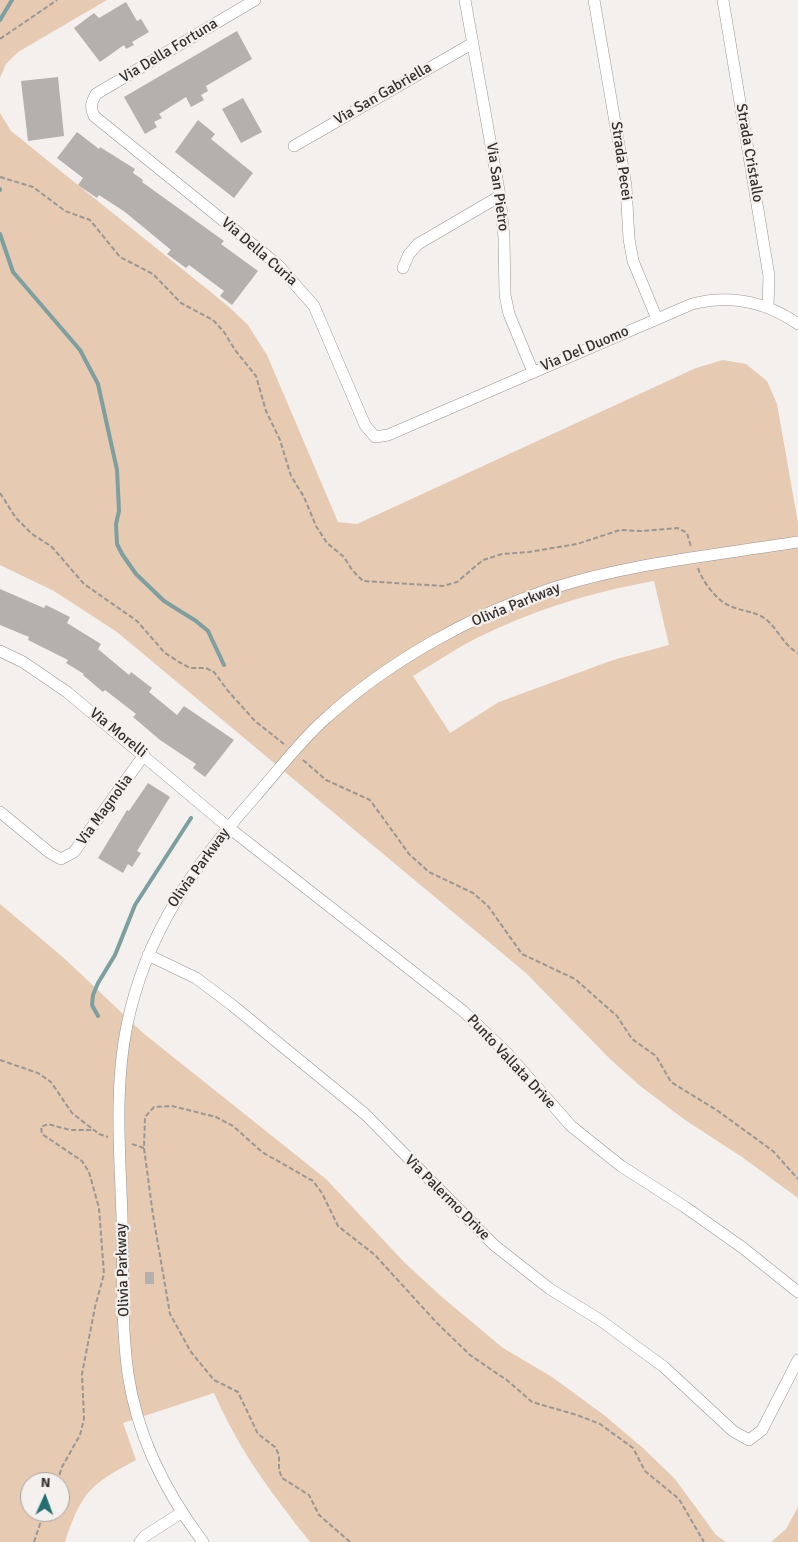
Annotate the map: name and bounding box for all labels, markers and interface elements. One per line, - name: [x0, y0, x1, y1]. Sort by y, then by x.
- street label: Via Della Fortuna: [117, 15, 221, 87]
- street label: Via San Gabriella: [331, 59, 435, 129]
- street label: Strada Cristallo: [731, 102, 767, 204]
- street label: Strada Pecei: [607, 120, 635, 202]
- street label: Via San Pietro: [482, 141, 512, 233]
- street label: Via Della Curia: [217, 214, 301, 290]
- street label: Via Del Duomo: [538, 322, 632, 376]
- street label: Olivia Parkway: [469, 579, 563, 631]
- street label: Via Morelli: [86, 704, 150, 762]
- street label: Via Magnolia: [73, 771, 137, 849]
- street label: Olivia Parkway: [164, 825, 234, 911]
- street label: Punto Vallata Drive: [463, 1011, 559, 1113]
- street label: Via Palermo Drive: [401, 1152, 493, 1244]
- street label: Olivia Parkway: [112, 1223, 134, 1317]
- north arrow: [20, 1472, 70, 1522]
- text: N: [40, 1474, 51, 1491]

